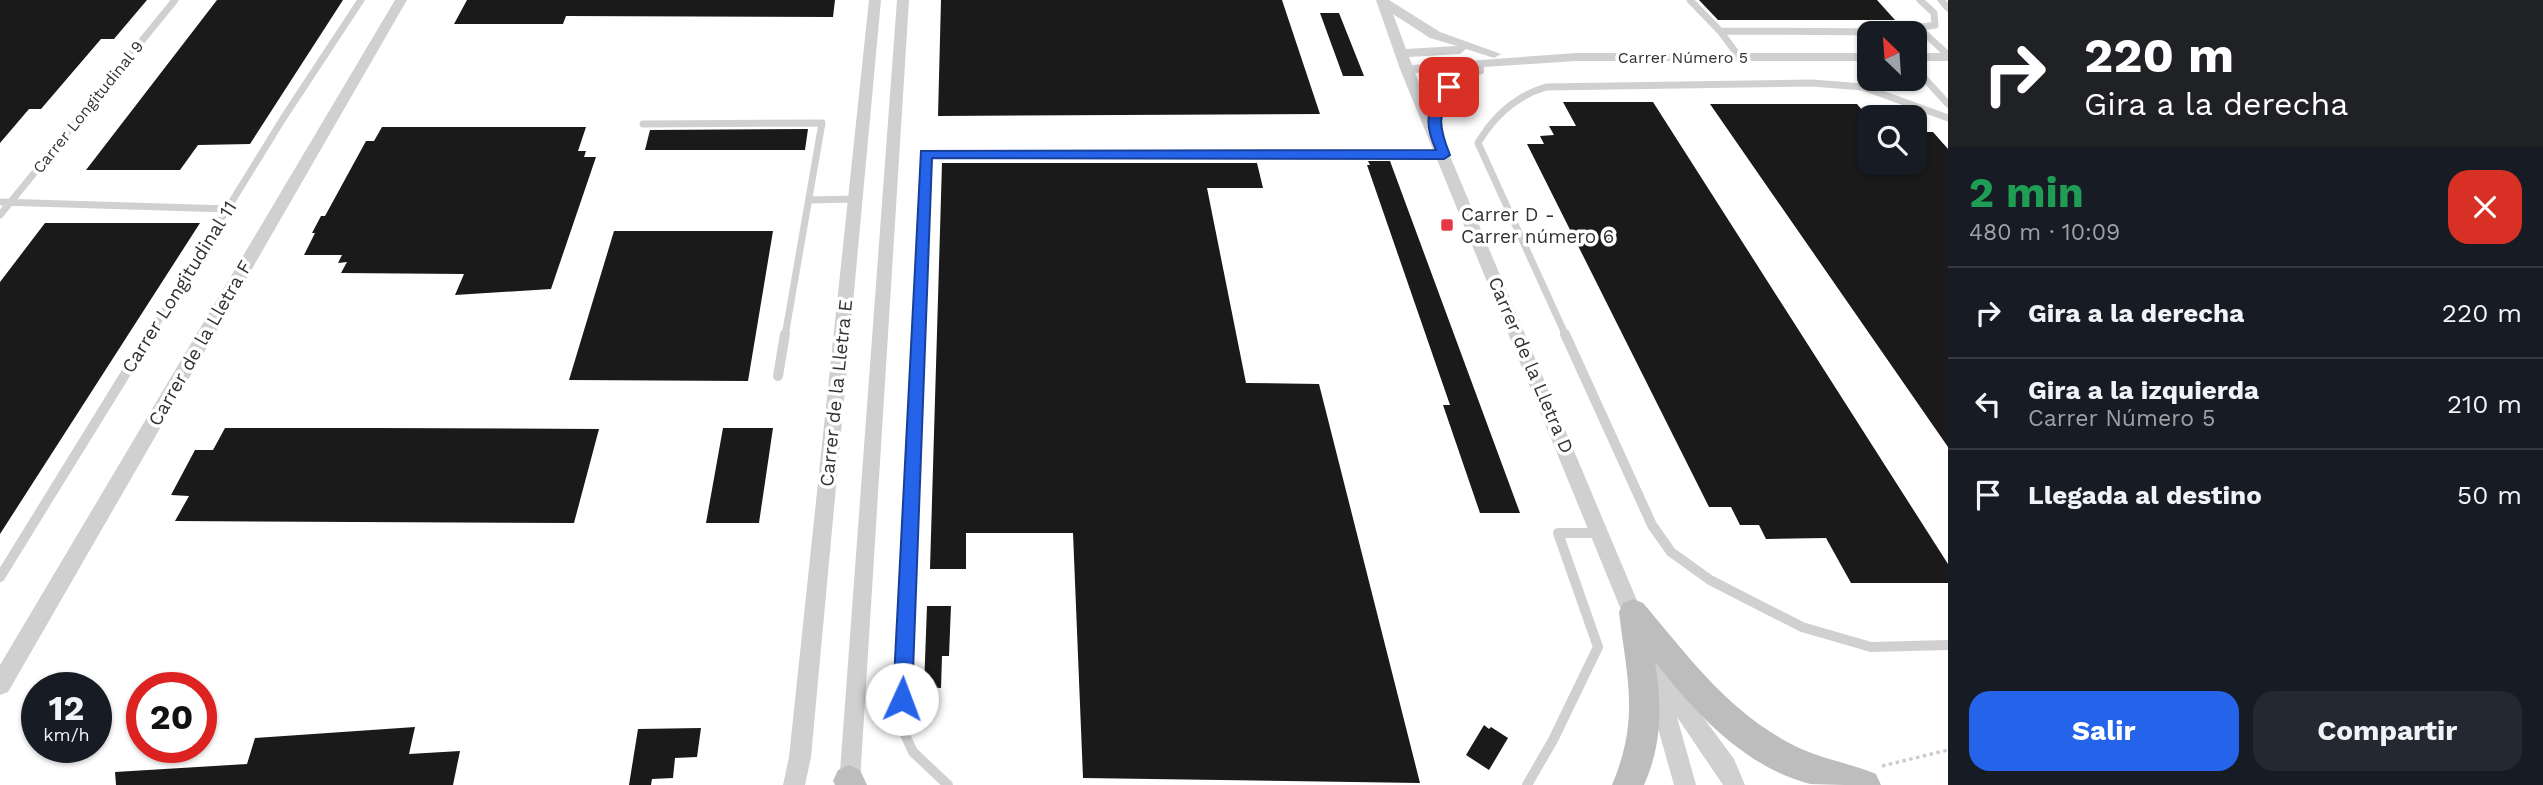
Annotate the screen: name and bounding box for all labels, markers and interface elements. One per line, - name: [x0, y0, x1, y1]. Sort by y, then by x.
- north arrow: [1857, 21, 1927, 91]
- map controls: [1857, 21, 1927, 175]
- text: 220 m: [2084, 26, 2234, 84]
- icon: right: [1969, 28, 2060, 119]
- street label: Carrer Longitudinal 9: [29, 37, 147, 177]
- street label: Carrer Número 5: [1618, 48, 1748, 67]
- pin: [1419, 57, 1479, 117]
- icon: arrive: [1430, 68, 1468, 106]
- text: Gira a la derecha: [2084, 85, 2348, 123]
- button: search: [1857, 105, 1927, 175]
- text: 2 min: [1969, 168, 2084, 217]
- button: close: [2448, 170, 2522, 244]
- street label: Carrer Longitudinal 11: [117, 197, 241, 377]
- place label: Carrer D - Carrer número 6: [1461, 203, 1614, 248]
- marker: Carrer D - Carrer número 6: [1439, 217, 1455, 233]
- text: 480 m · 10:09: [1969, 219, 2120, 246]
- street label: Carrer de la Lletra F: [143, 256, 257, 430]
- street label: Carrer de la Lletra D: [1483, 273, 1579, 457]
- icon: right: [1969, 294, 2007, 332]
- street label: Carrer de la Lletra E: [815, 298, 857, 488]
- text: Gira a la derecha: [2028, 298, 2244, 328]
- text: 220 m: [2442, 298, 2522, 328]
- text: Gira a la izquierda: [2028, 375, 2259, 405]
- icon: left: [1969, 385, 2007, 423]
- text: 210 m: [2447, 389, 2522, 419]
- text: Carrer Número 5: [2028, 405, 2215, 432]
- icon: arrive: [1969, 476, 2007, 514]
- text: Llegada al destino: [2028, 480, 2262, 510]
- text: 50 m: [2457, 480, 2522, 510]
- position arrow: [865, 662, 939, 736]
- speed limit sign: 20: [126, 672, 217, 763]
- text: 12: [49, 687, 84, 729]
- button: Salir: [1969, 691, 2239, 771]
- button: Compartir: [2253, 691, 2522, 771]
- text: km/h: [43, 724, 90, 745]

